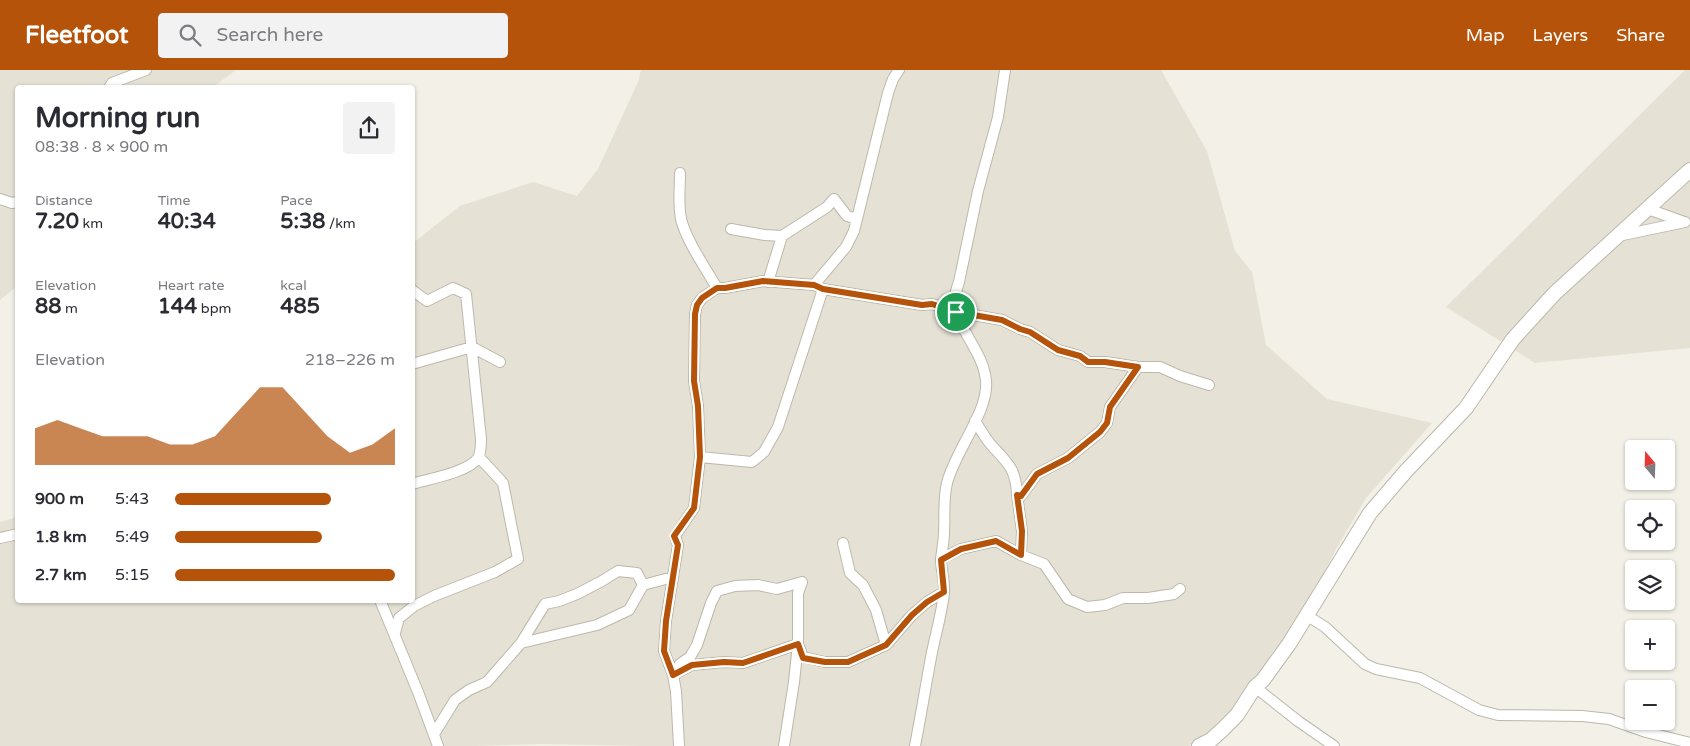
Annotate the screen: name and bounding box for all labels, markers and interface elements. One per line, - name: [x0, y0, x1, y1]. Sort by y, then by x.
- search box: [158, 13, 508, 58]
- text: Fleetfoot: [25, 21, 128, 50]
- icon: search: [176, 21, 204, 49]
- text: Search here: [216, 24, 323, 46]
- text: Map: [1466, 24, 1505, 46]
- text: Layers: [1533, 24, 1588, 46]
- text: Share: [1616, 24, 1665, 46]
- text: Morning run: [35, 101, 200, 135]
- button: share: [343, 102, 395, 154]
- text: 08:38 · 8 × 900 m: [35, 137, 168, 157]
- text: Distance: [35, 192, 93, 209]
- text: Time: [158, 192, 190, 209]
- text: Pace: [280, 192, 313, 209]
- text: 7.20: [35, 209, 79, 234]
- text: 40:34: [158, 209, 216, 234]
- text: 5:38: [280, 209, 325, 234]
- text: km: [79, 215, 103, 232]
- text: /km: [325, 215, 356, 232]
- text: Elevation: [35, 277, 96, 294]
- text: Heart rate: [158, 277, 224, 294]
- text: kcal: [280, 277, 307, 294]
- pin: [935, 291, 977, 333]
- text: 88: [35, 294, 61, 319]
- text: 144: [158, 294, 197, 319]
- text: 485: [280, 294, 320, 319]
- icon: arrive: [942, 298, 970, 326]
- text: m: [61, 300, 78, 317]
- text: bpm: [197, 300, 231, 317]
- text: Elevation: [35, 350, 105, 370]
- text: 218–226 m: [305, 350, 395, 370]
- north arrow: [1625, 440, 1675, 490]
- map controls: [1625, 440, 1675, 730]
- text: 900 m: [35, 489, 84, 509]
- text: 5:43: [115, 489, 149, 509]
- button: locate: [1625, 500, 1675, 550]
- text: 1.8 km: [35, 527, 87, 547]
- text: 5:49: [115, 527, 149, 547]
- button: layers: [1625, 560, 1675, 610]
- text: 2.7 km: [35, 565, 87, 585]
- text: 5:15: [115, 565, 149, 585]
- button: +: [1625, 620, 1675, 670]
- button: −: [1625, 680, 1675, 730]

